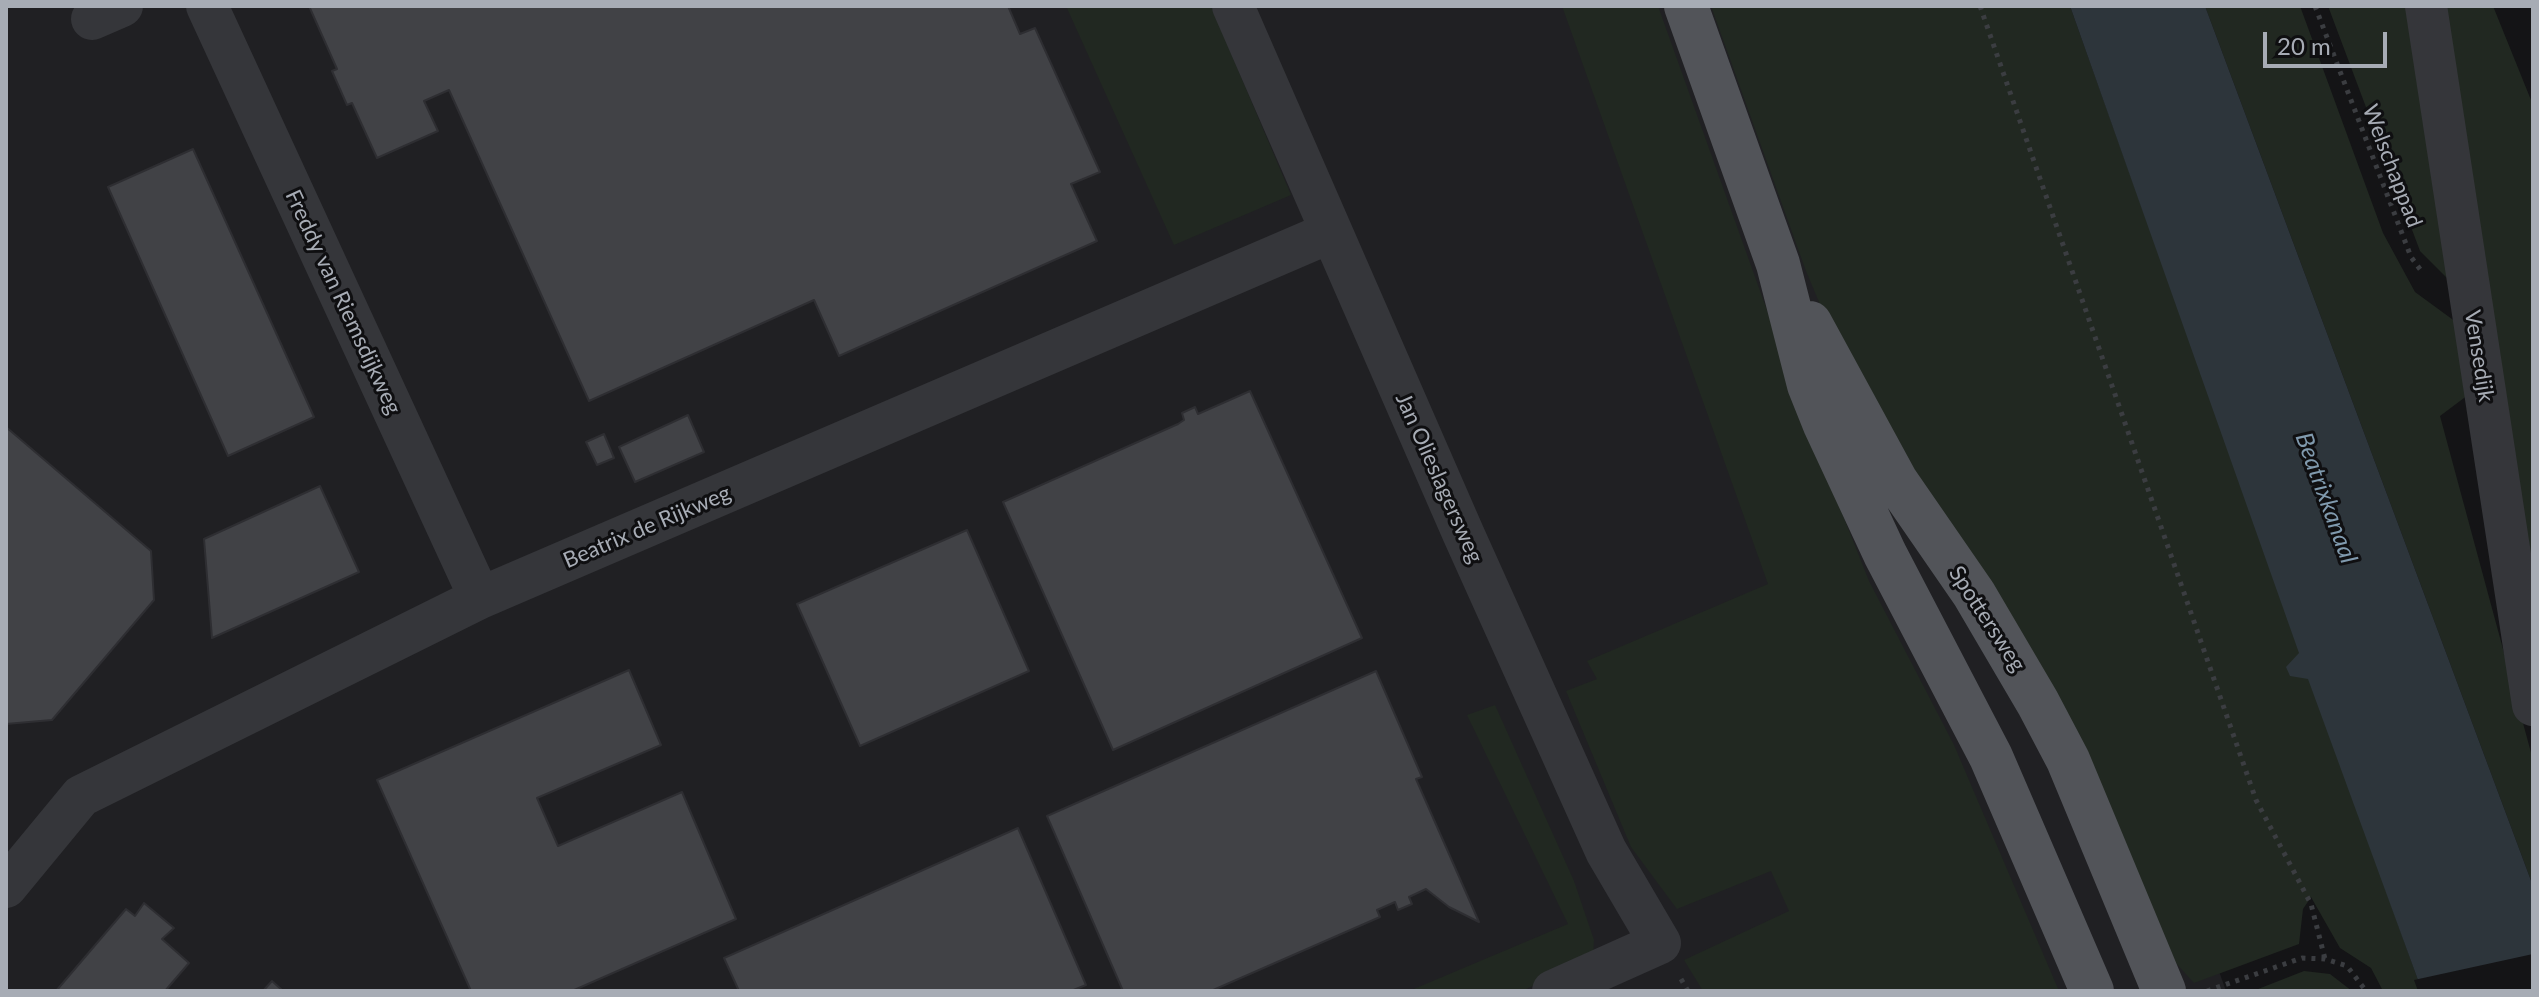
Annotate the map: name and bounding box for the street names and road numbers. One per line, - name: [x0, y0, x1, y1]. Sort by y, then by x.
- street label: Welschappad: [2356, 101, 2428, 231]
- street label: Freddy van Riemsdijkweg: [279, 186, 407, 418]
- street label: Vensedijk: [2459, 308, 2499, 404]
- street label: Jan Olieslagersweg: [1390, 389, 1488, 567]
- street label: Beatrix de Rijkweg: [559, 480, 735, 574]
- street label: Spottersweg: [1943, 561, 2031, 677]

